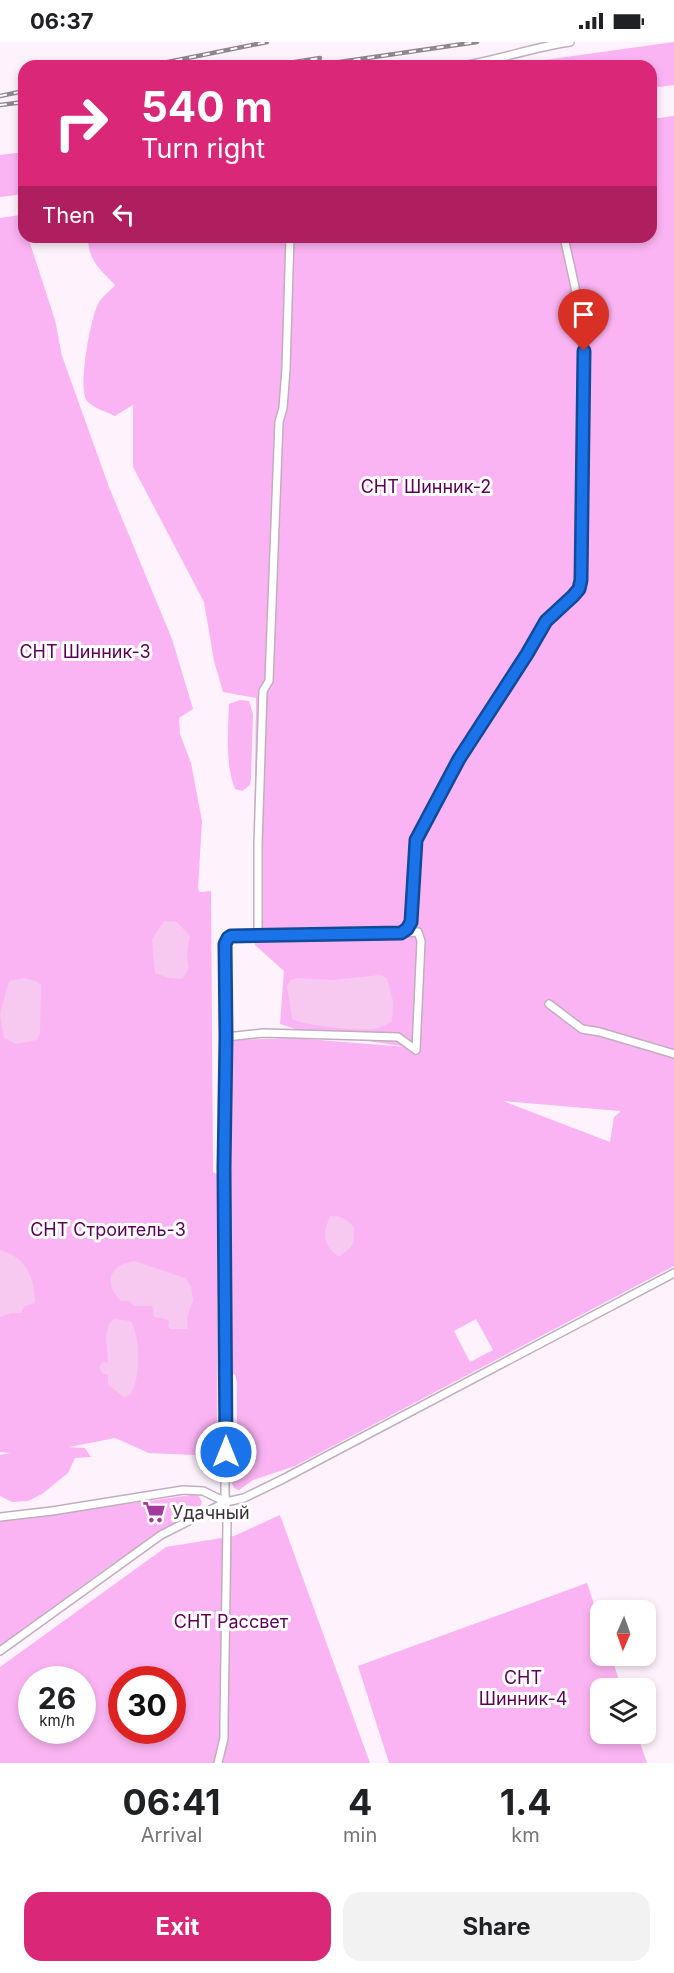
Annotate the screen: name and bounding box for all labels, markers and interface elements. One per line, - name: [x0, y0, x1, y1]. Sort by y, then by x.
- text: 06:37: [30, 8, 93, 34]
- text: 540 m: [141, 81, 273, 132]
- icon: right: [42, 84, 120, 162]
- text: Turn right: [141, 132, 265, 165]
- icon: left: [107, 198, 140, 231]
- text: Then: [42, 202, 95, 228]
- pin: [558, 289, 609, 351]
- icon: arrive: [567, 298, 600, 331]
- park label: СНТ Шинник-2: [361, 476, 491, 497]
- park label: СНТ Шинник-3: [19, 641, 151, 662]
- park label: СНТ Строитель-3: [30, 1219, 186, 1240]
- position arrow: [194, 1420, 258, 1484]
- supermarket icon: Удачный: [141, 1499, 167, 1525]
- place label: Удачный: [172, 1502, 250, 1523]
- north arrow: [590, 1600, 656, 1666]
- map controls: [590, 1600, 656, 1744]
- park label: СНТ Рассвет: [174, 1611, 289, 1632]
- speed limit sign: 30: [108, 1666, 186, 1744]
- park label: СНТ Шинник-4: [479, 1667, 567, 1709]
- button: layers: [590, 1678, 656, 1744]
- text: 26: [38, 1680, 76, 1716]
- text: km/h: [39, 1711, 75, 1730]
- text: 06:41: [122, 1780, 221, 1824]
- text: 4: [348, 1780, 372, 1824]
- text: 1.4: [500, 1780, 552, 1824]
- text: Arrival: [141, 1823, 202, 1847]
- text: min: [343, 1823, 377, 1847]
- text: km: [511, 1823, 540, 1847]
- button: Exit: [24, 1892, 331, 1961]
- button: Share: [343, 1892, 650, 1961]

